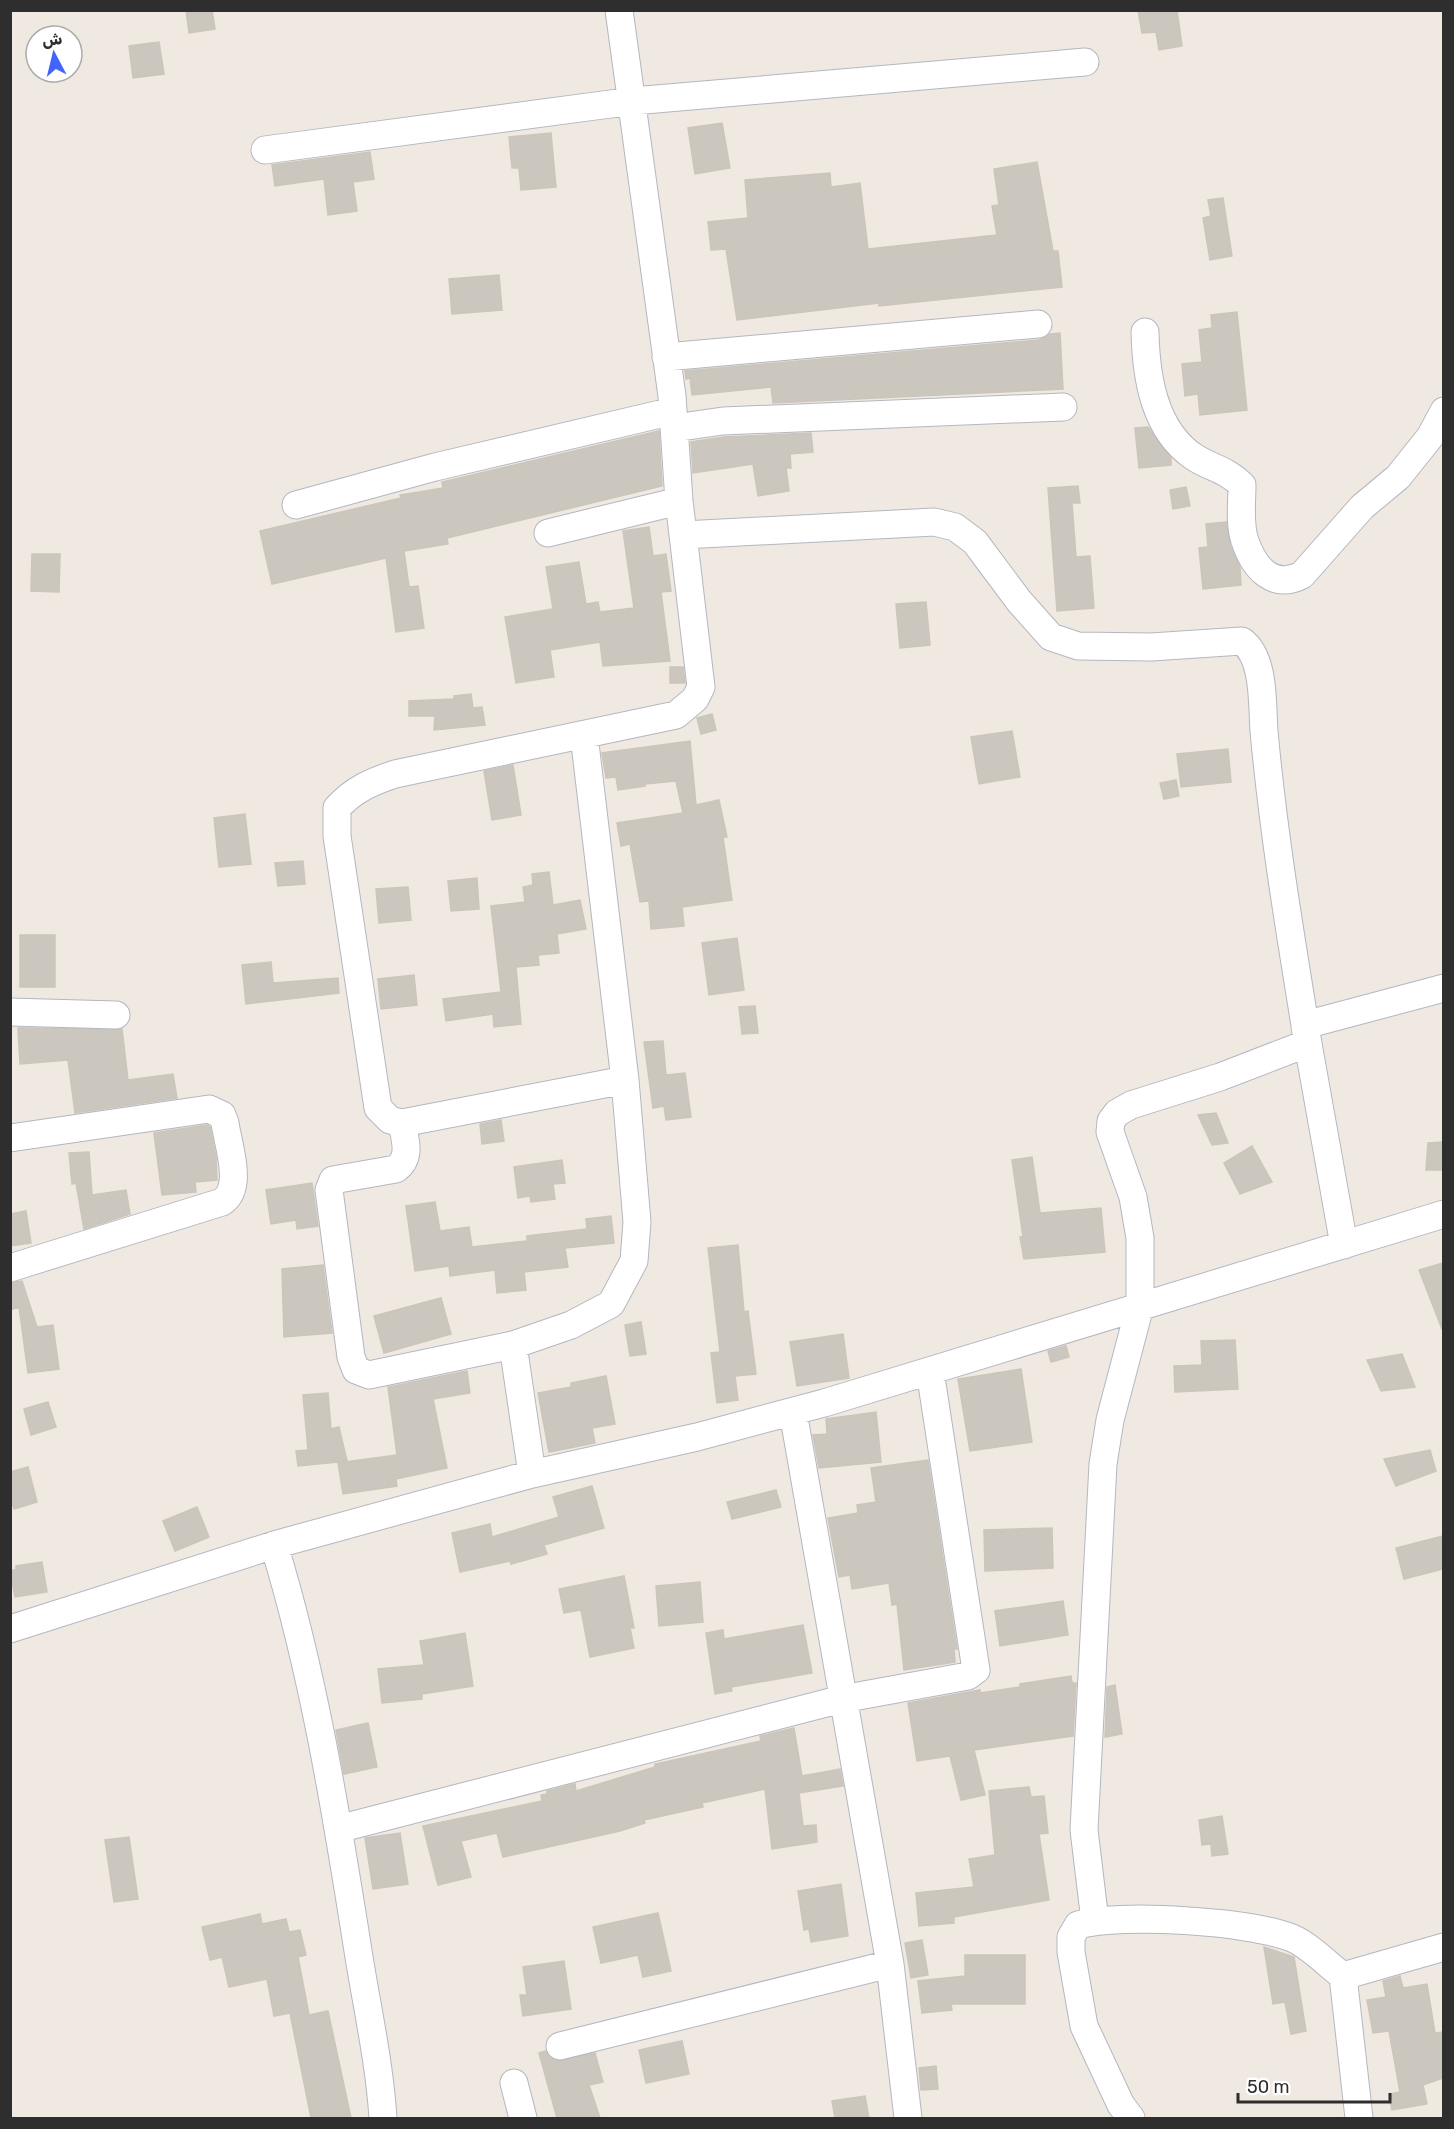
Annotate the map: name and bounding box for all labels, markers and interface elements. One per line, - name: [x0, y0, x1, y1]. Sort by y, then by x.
- north arrow: [24, 24, 84, 84]
- text: ش: [41, 29, 63, 50]
- scale bar: [1238, 2066, 1390, 2104]
- text: 50 m: [1247, 2076, 1290, 2098]

